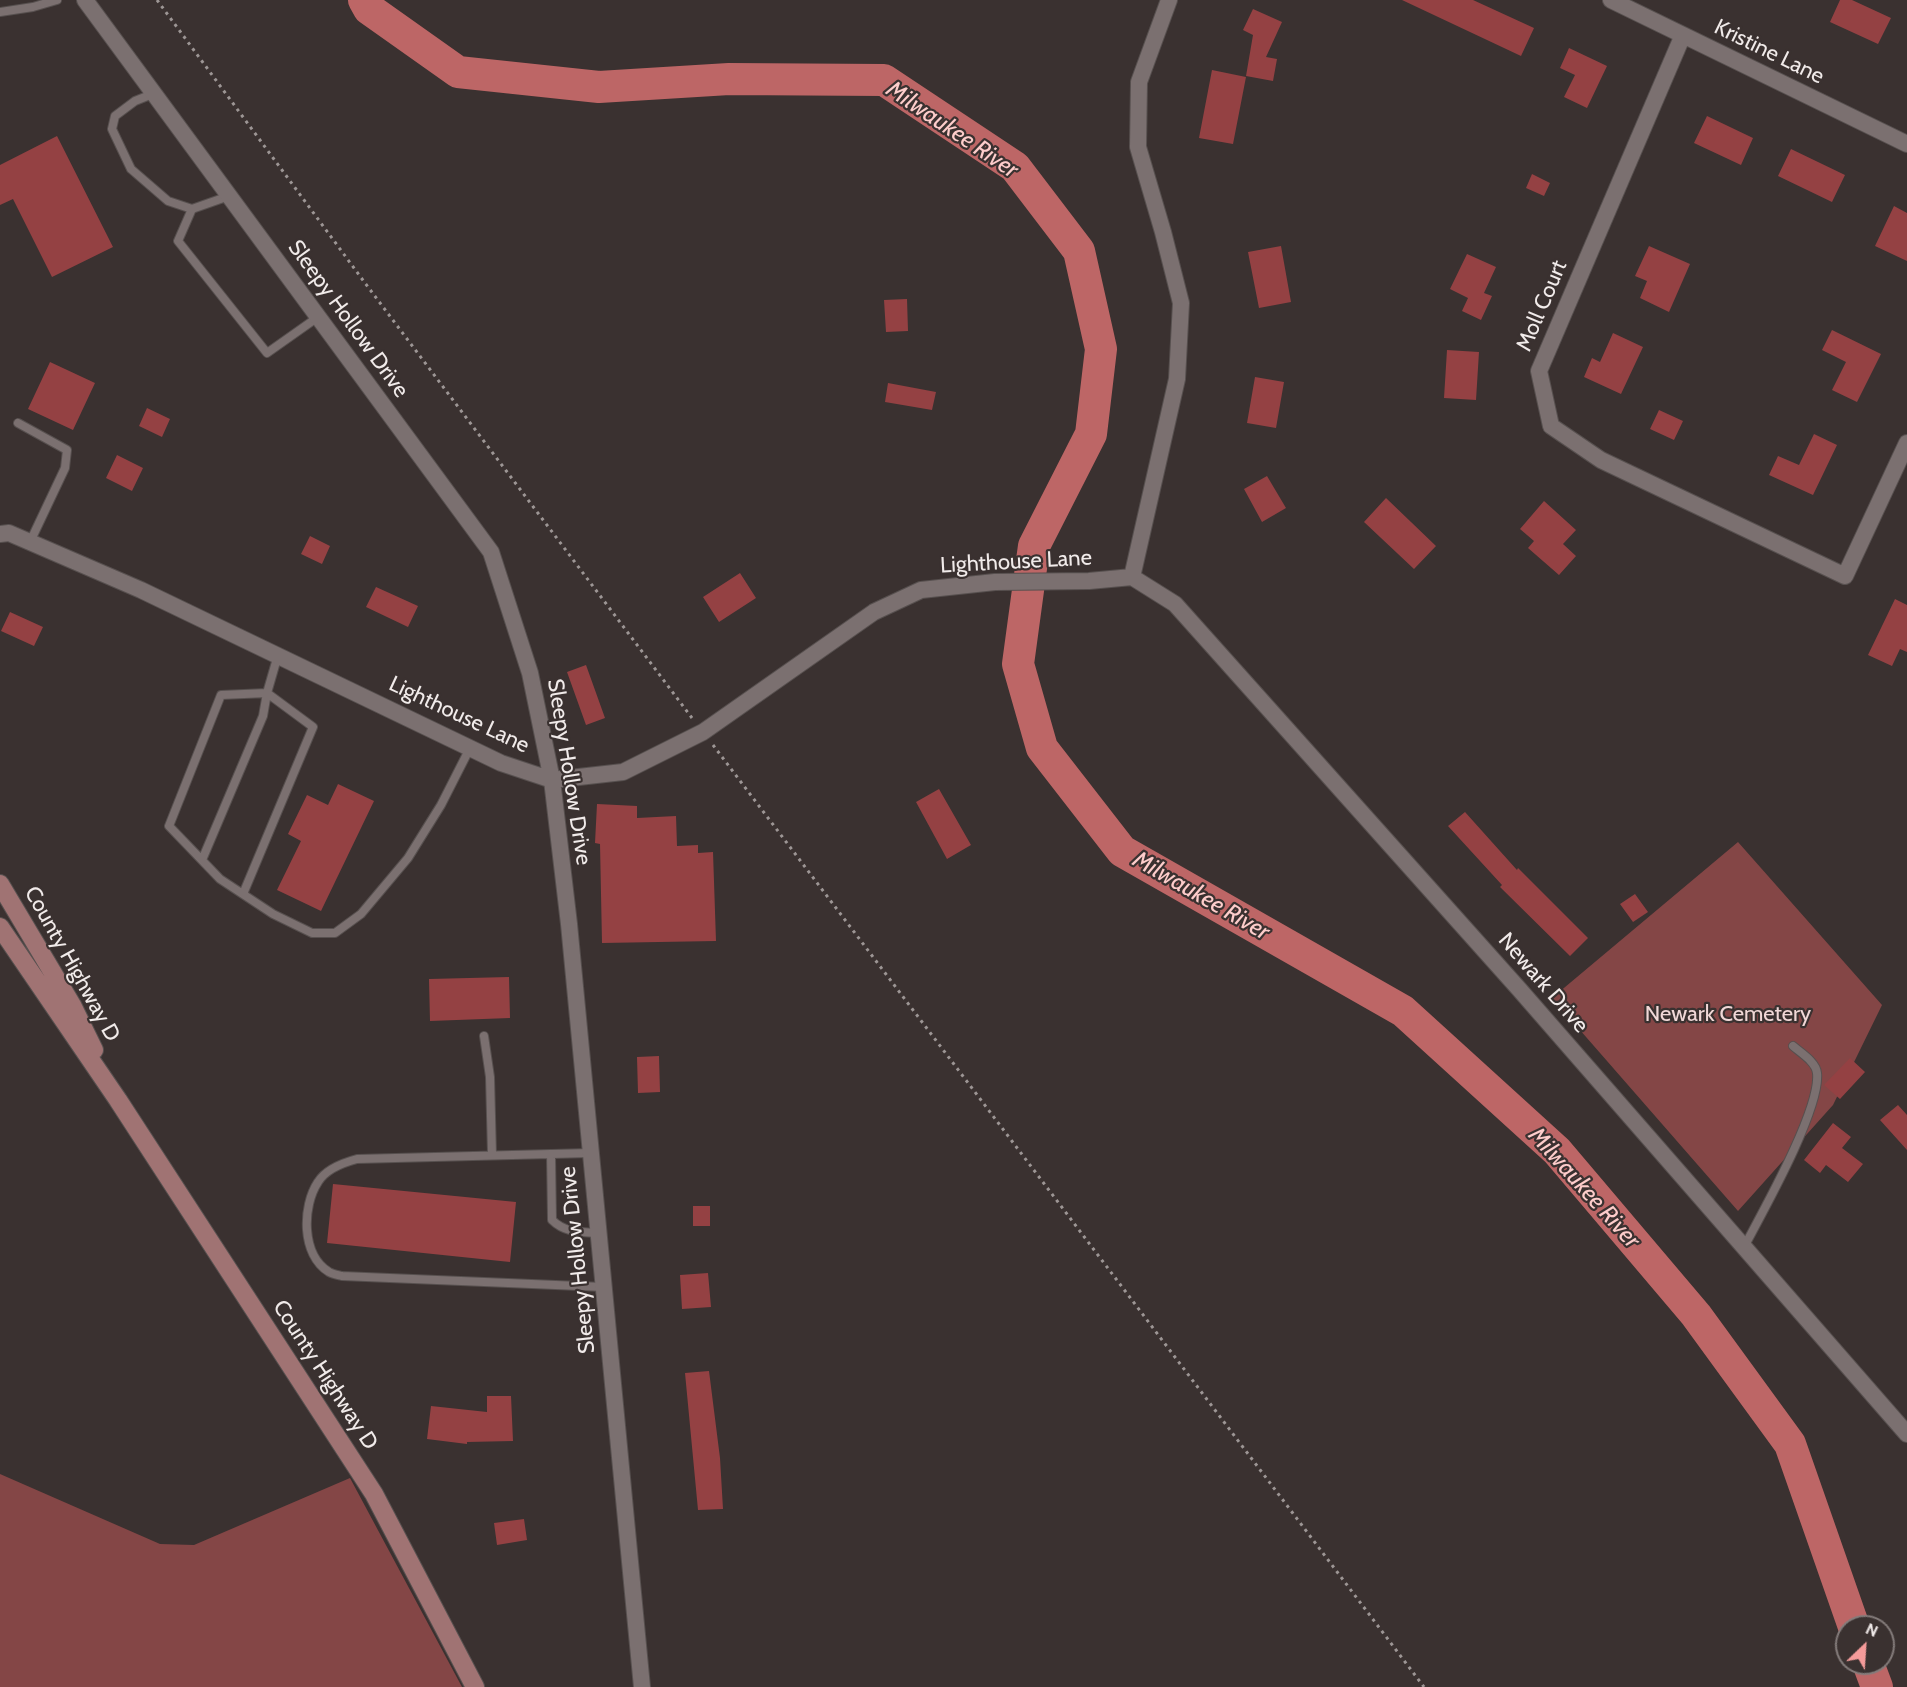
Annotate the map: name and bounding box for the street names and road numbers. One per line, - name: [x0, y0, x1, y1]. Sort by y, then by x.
- street label: Kristine Lane: [1710, 14, 1828, 90]
- street label: Sleepy Hollow Drive: [282, 235, 414, 403]
- street label: Moll Court: [1511, 257, 1573, 355]
- street label: Lighthouse Lane: [940, 545, 1092, 579]
- street label: Lighthouse Lane: [385, 671, 533, 759]
- street label: Sleepy Hollow Drive: [541, 677, 597, 867]
- street label: County Highway D: [18, 882, 126, 1046]
- street label: Newark Drive: [1492, 928, 1594, 1038]
- street label: Sleepy Hollow Drive: [555, 1165, 601, 1355]
- street label: County Highway D: [267, 1295, 383, 1455]

